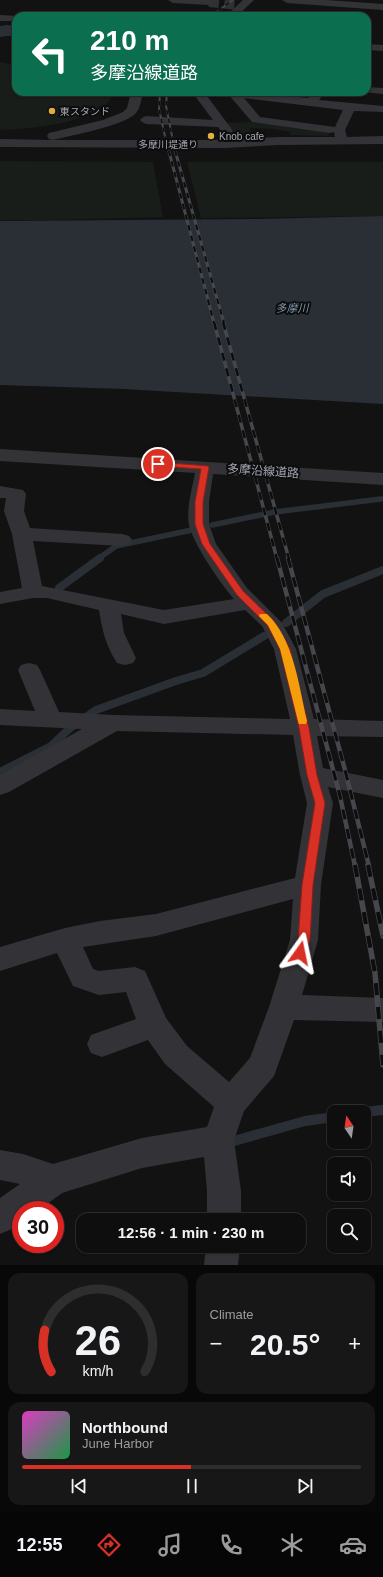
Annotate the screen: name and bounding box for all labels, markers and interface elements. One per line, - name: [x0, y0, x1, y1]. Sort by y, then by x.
- text: 210 m: [90, 25, 169, 56]
- icon: left: [24, 28, 76, 80]
- text: 多摩沿線道路: [90, 63, 198, 83]
- marker: 東スタンド: [47, 106, 57, 116]
- place label: 東スタンド: [60, 106, 110, 117]
- marker: Knob cafe: [206, 131, 216, 141]
- place label: Knob cafe: [219, 131, 264, 142]
- street label: 多摩川堤通り: [138, 139, 198, 150]
- water label: 多摩川: [276, 302, 309, 314]
- pin: [141, 447, 175, 481]
- icon: arrive: [147, 453, 169, 475]
- street label: 多摩沿線道路: [227, 462, 299, 480]
- position arrow: [279, 932, 321, 974]
- north arrow: [327, 1105, 371, 1149]
- map controls: [327, 1105, 371, 1253]
- button: sound: [327, 1157, 371, 1201]
- speed limit sign: 30: [12, 1201, 64, 1253]
- button: search: [327, 1209, 371, 1253]
- text: 12:56 · 1 min · 230 m: [118, 1224, 264, 1241]
- text: Climate: [210, 1307, 254, 1322]
- text: 26: [75, 1316, 121, 1363]
- text: 20.5°: [250, 1328, 320, 1361]
- text: −: [210, 1331, 222, 1356]
- text: +: [348, 1331, 361, 1356]
- text: km/h: [82, 1362, 113, 1378]
- text: Northbound: [82, 1419, 168, 1436]
- text: June Harbor: [82, 1436, 154, 1451]
- icon: previous: [68, 1475, 90, 1497]
- icon: pause: [181, 1475, 203, 1497]
- icon: next: [294, 1475, 316, 1497]
- icon: directions: [95, 1531, 123, 1559]
- icon: music: [156, 1531, 184, 1559]
- icon: phone: [217, 1531, 245, 1559]
- icon: climate: [278, 1531, 306, 1559]
- icon: car: [339, 1531, 367, 1559]
- text: 12:55: [16, 1535, 62, 1555]

